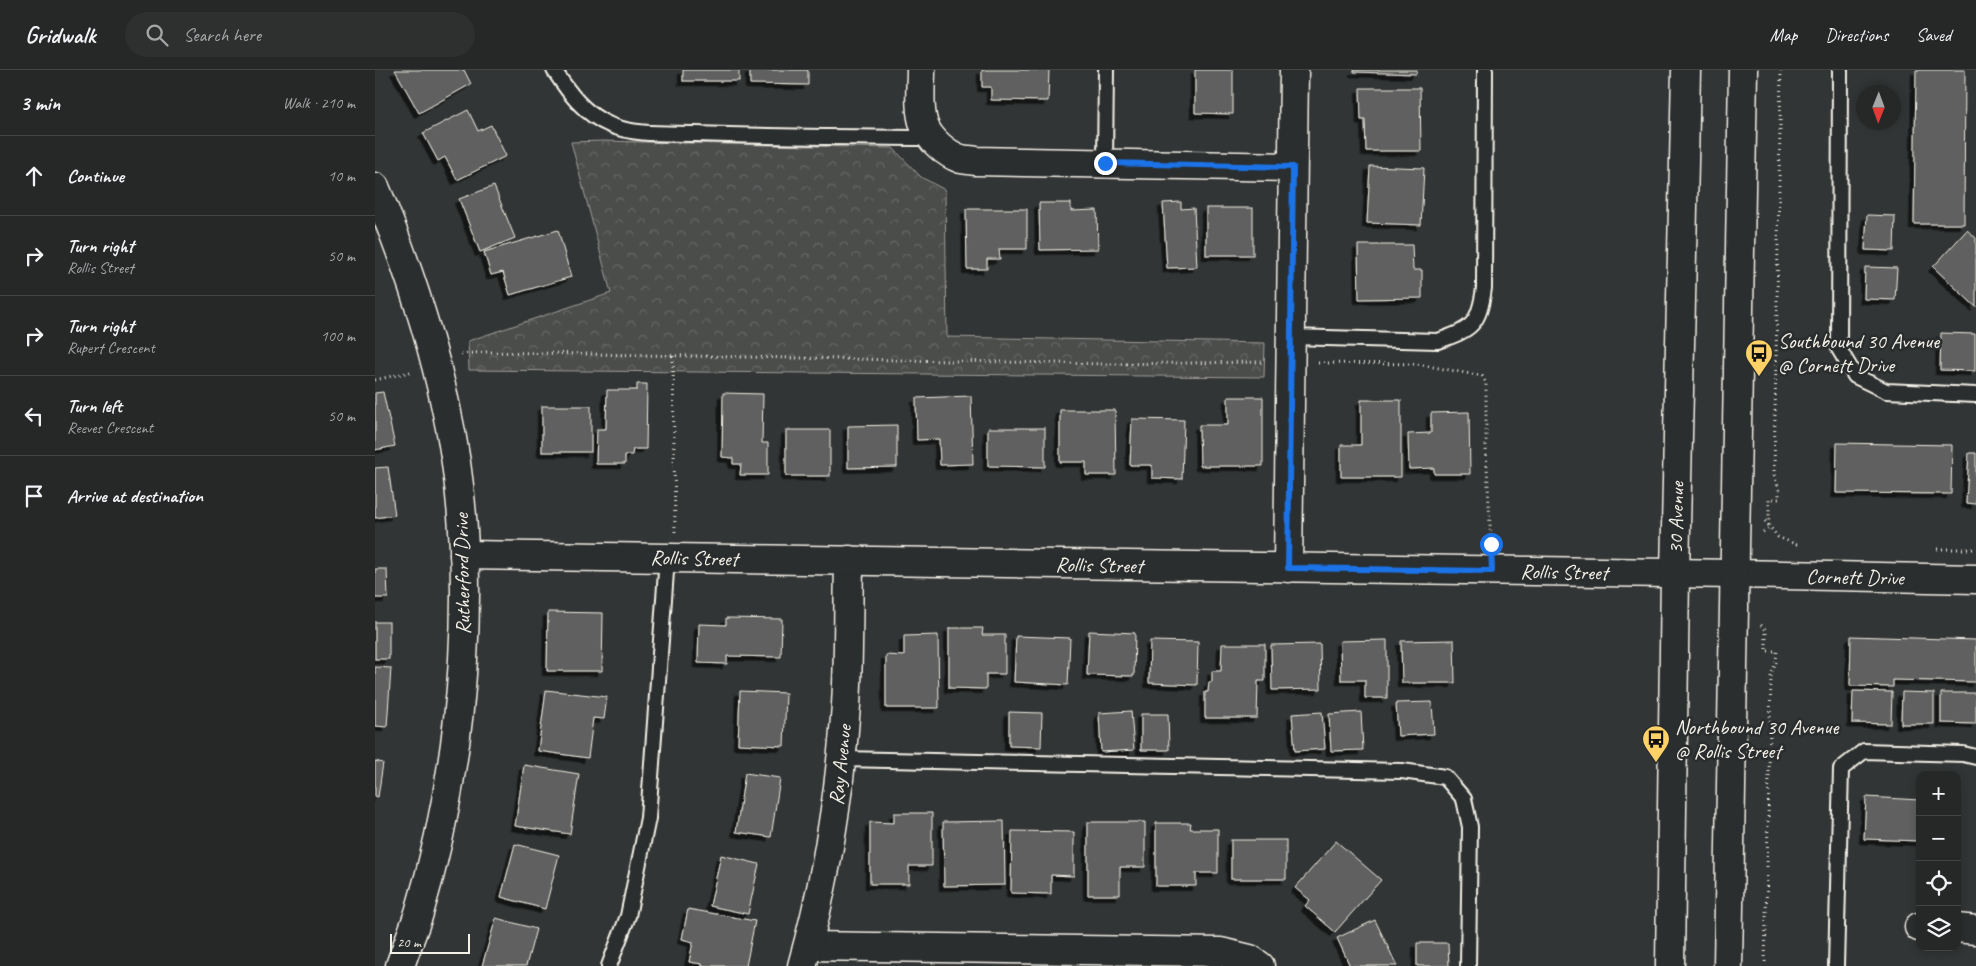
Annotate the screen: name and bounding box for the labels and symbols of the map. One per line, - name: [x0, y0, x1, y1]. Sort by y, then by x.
- north arrow: [1856, 85, 1901, 130]
- route end: [1094, 152, 1117, 175]
- place label: Southbound 30 Avenue @ Cornett Drive: [1778, 328, 1940, 378]
- bus stop icon: Southbound 30 Avenue @ Cornett Drive: [1744, 338, 1774, 377]
- street label: 30 Avenue: [1662, 480, 1690, 554]
- street label: Rutherford Drive: [448, 512, 476, 635]
- route start: [1480, 533, 1503, 556]
- street label: Rollis Street: [650, 544, 741, 572]
- street label: Rollis Street: [1055, 551, 1146, 579]
- street label: Rollis Street: [1520, 558, 1611, 586]
- street label: Cornett Drive: [1806, 563, 1906, 591]
- place label: Northbound 30 Avenue @ Rollis Street: [1675, 714, 1840, 764]
- street label: Ray Avenue: [823, 721, 857, 806]
- bus stop icon: Northbound 30 Avenue @ Rollis Street: [1641, 724, 1671, 763]
- scale bar: [390, 931, 470, 954]

